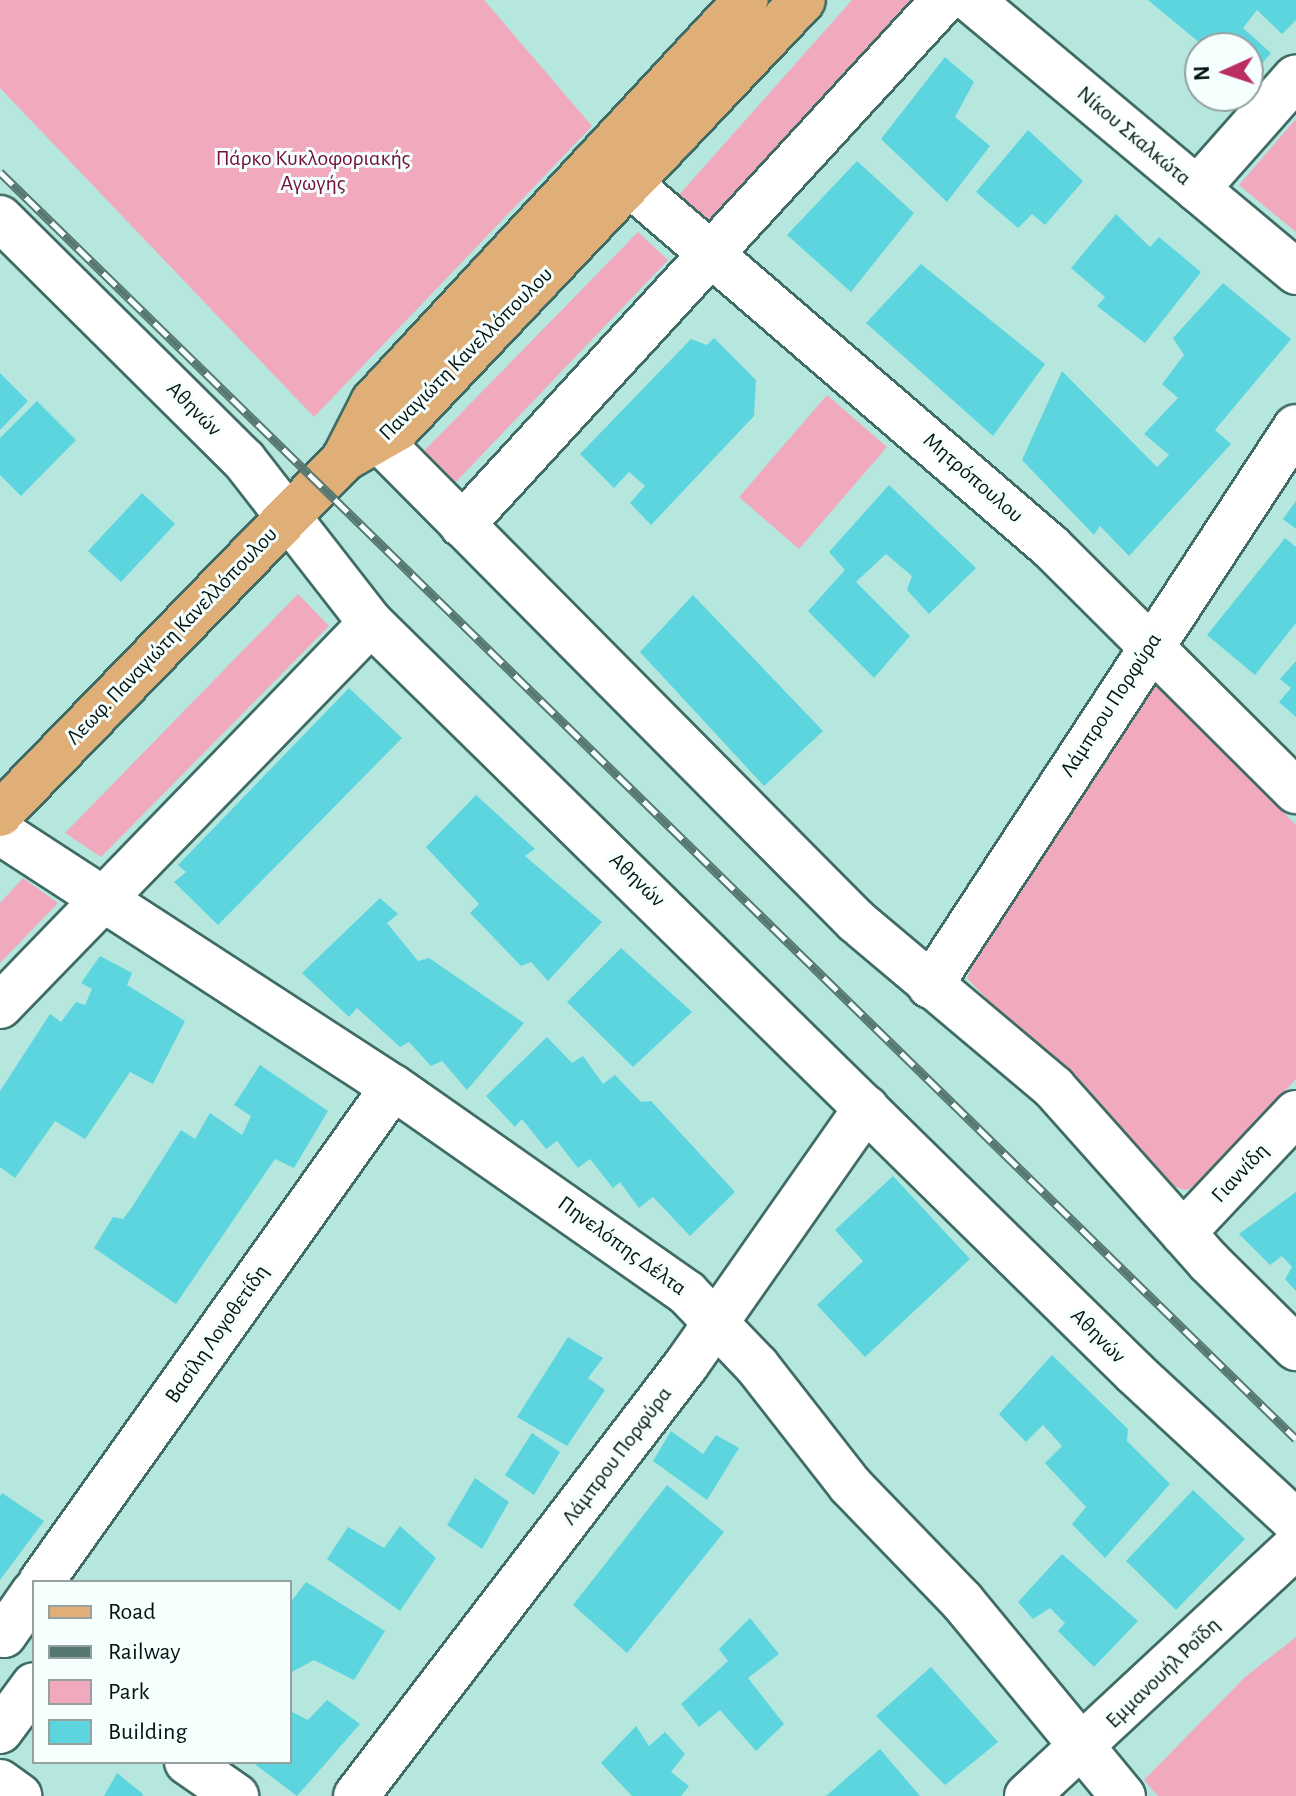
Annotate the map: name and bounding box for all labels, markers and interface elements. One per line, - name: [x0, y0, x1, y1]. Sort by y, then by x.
- north arrow: [1184, 32, 1264, 112]
- text: N: [1191, 65, 1213, 81]
- street label: Νίκου Σκαλκώτα: [1071, 80, 1197, 192]
- park label: Πάρκο Κυκλοφοριακής Αγωγής: [216, 145, 410, 196]
- street label: Παναγιώτη Κανελλόπουλου: [374, 262, 558, 446]
- street label: Αθηνών: [161, 376, 227, 442]
- street label: Μητρόπουλου: [917, 427, 1029, 529]
- street label: Λεωφ. Παναγιώτη Κανελλόπουλου: [61, 521, 283, 751]
- street label: Λάμπρου Πορφύρα: [1055, 628, 1167, 782]
- street label: Αθηνών: [604, 847, 670, 913]
- street label: Γιαννίδη: [1206, 1138, 1274, 1208]
- street label: Πηνελόπης Δέλτα: [553, 1191, 691, 1301]
- street label: Βασίλη Λογοθετίδη: [159, 1260, 275, 1408]
- street label: Αθηνών: [1065, 1303, 1131, 1369]
- street label: Λάμπρου Πορφύρα: [556, 1382, 678, 1530]
- legend: [32, 1580, 292, 1764]
- text: Road: [108, 1600, 156, 1624]
- street label: Εμμανουήλ Ροΐδη: [1100, 1612, 1226, 1734]
- text: Railway: [108, 1640, 180, 1664]
- text: Park: [108, 1680, 149, 1704]
- text: Building: [108, 1720, 187, 1744]

